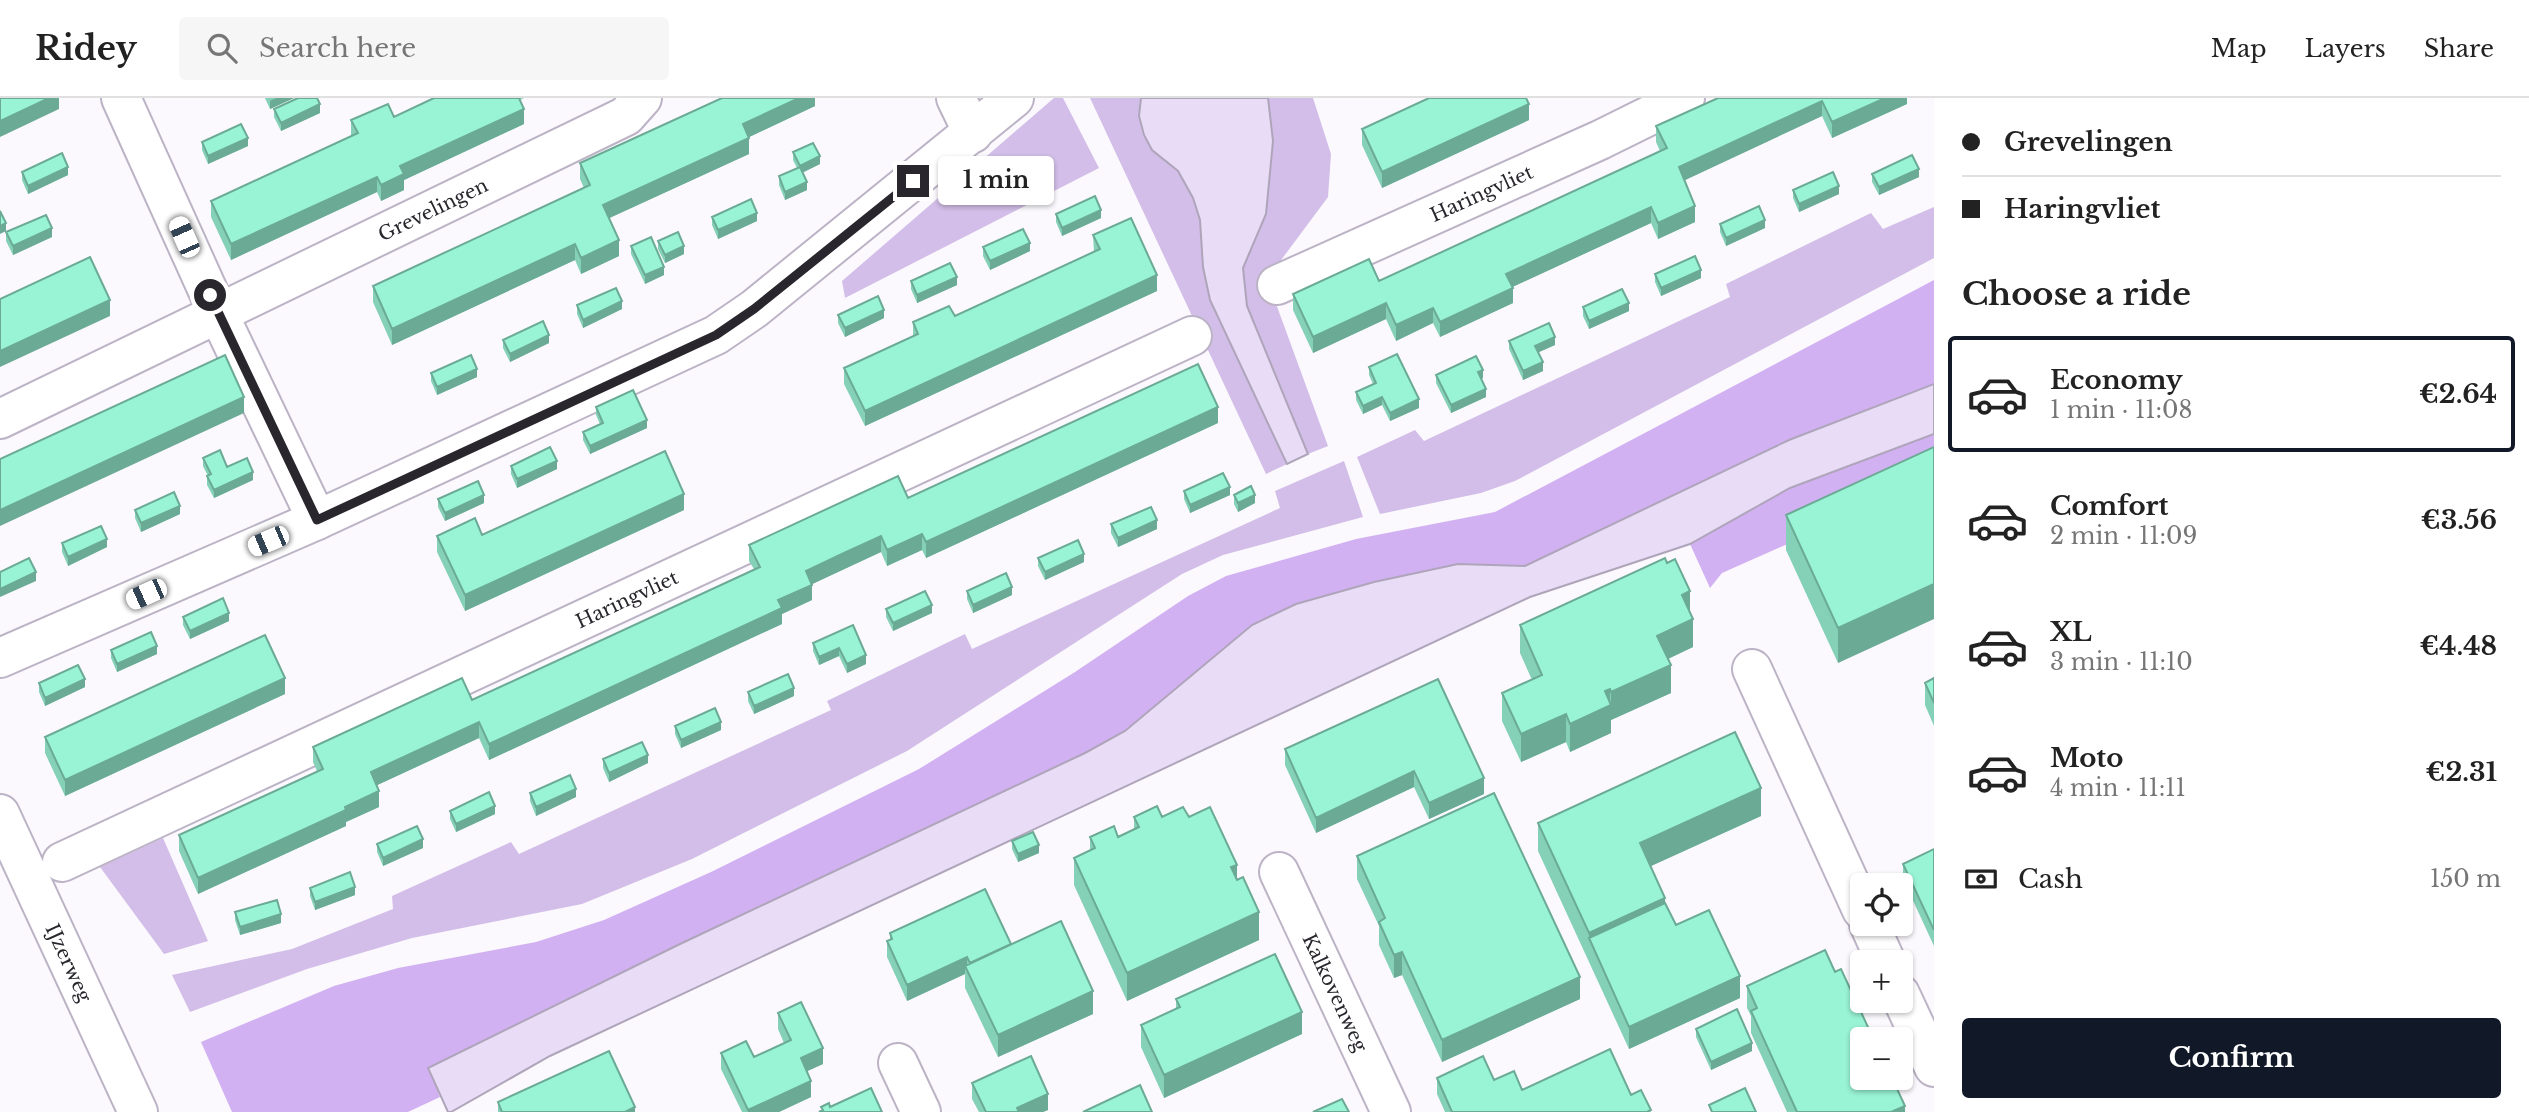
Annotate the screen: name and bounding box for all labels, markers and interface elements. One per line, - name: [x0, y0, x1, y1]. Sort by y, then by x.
- search box: [179, 17, 669, 80]
- text: Ridey: [35, 28, 137, 69]
- icon: search: [203, 29, 241, 67]
- text: Search here: [259, 32, 416, 64]
- text: Map: [2211, 34, 2267, 63]
- text: Layers: [2305, 34, 2386, 63]
- text: Share: [2424, 34, 2494, 63]
- text: Grevelingen: [2004, 126, 2173, 158]
- callout: 1 min: [937, 156, 1053, 206]
- street label: Haringvliet: [1427, 160, 1537, 227]
- route end: [897, 165, 929, 197]
- text: 1 min: [963, 166, 1029, 194]
- street label: Grevelingen: [375, 174, 492, 246]
- text: Haringvliet: [2004, 193, 2160, 225]
- car: [166, 214, 203, 260]
- text: Choose a ride: [1962, 274, 2191, 314]
- route start: [194, 279, 226, 311]
- icon: car: [1966, 363, 2029, 426]
- text: Economy: [2050, 364, 2183, 396]
- text: €2.64: [2419, 378, 2497, 410]
- text: 1 min · 11:08: [2050, 396, 2192, 424]
- icon: car: [1966, 489, 2029, 552]
- text: Comfort: [2050, 490, 2168, 522]
- text: €3.56: [2421, 504, 2497, 536]
- text: 2 min · 11:09: [2050, 522, 2197, 550]
- car: [245, 523, 292, 559]
- street label: Haringvliet: [572, 566, 683, 633]
- car: [123, 576, 170, 612]
- icon: car: [1966, 615, 2029, 678]
- text: XL: [2050, 616, 2092, 648]
- text: €4.48: [2419, 630, 2497, 662]
- text: 3 min · 11:10: [2050, 648, 2193, 676]
- icon: car: [1966, 741, 2029, 804]
- text: Moto: [2050, 742, 2123, 774]
- text: €2.31: [2426, 756, 2497, 788]
- text: 4 min · 11:11: [2050, 774, 2186, 802]
- icon: cash: [1962, 860, 2000, 898]
- text: Cash: [2018, 863, 2083, 895]
- text: 150 m: [2430, 865, 2501, 893]
- map controls: [1850, 873, 1913, 1090]
- button: locate: [1850, 873, 1913, 936]
- street label: IJzerweg: [40, 920, 97, 1006]
- street label: Kalkovenweg: [1297, 930, 1372, 1056]
- button: +: [1850, 950, 1913, 1013]
- button: Confirm: [1962, 1018, 2501, 1098]
- button: −: [1850, 1027, 1913, 1090]

